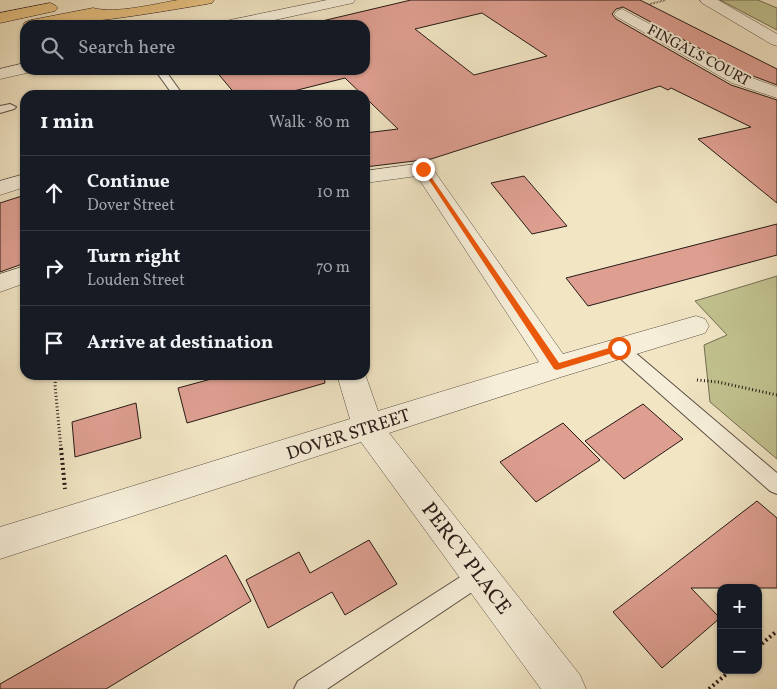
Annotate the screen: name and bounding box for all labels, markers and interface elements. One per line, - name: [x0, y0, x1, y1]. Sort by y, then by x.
- search box: [20, 20, 370, 75]
- street label: FINGALS COURT: [643, 20, 754, 93]
- icon: search: [38, 34, 66, 62]
- text: Search here: [78, 35, 175, 61]
- text: 1 min: [40, 108, 94, 137]
- text: Walk · 80 m: [269, 112, 350, 134]
- route end: [412, 158, 435, 181]
- text: Continue: [87, 169, 170, 195]
- icon: ahead: [40, 179, 68, 207]
- text: 10 m: [317, 182, 350, 204]
- text: Dover Street: [87, 195, 175, 217]
- text: Turn right: [87, 244, 180, 270]
- icon: right: [40, 254, 68, 282]
- text: 70 m: [316, 257, 350, 279]
- text: Louden Street: [87, 270, 185, 292]
- icon: arrive: [40, 329, 68, 357]
- text: Arrive at destination: [87, 330, 273, 356]
- route start: [608, 337, 631, 360]
- street label: DOVER STREET: [284, 404, 414, 467]
- street label: PERCY PLACE: [414, 497, 518, 621]
- map controls: [717, 584, 762, 674]
- button: +: [717, 584, 762, 629]
- button: −: [717, 629, 762, 674]

